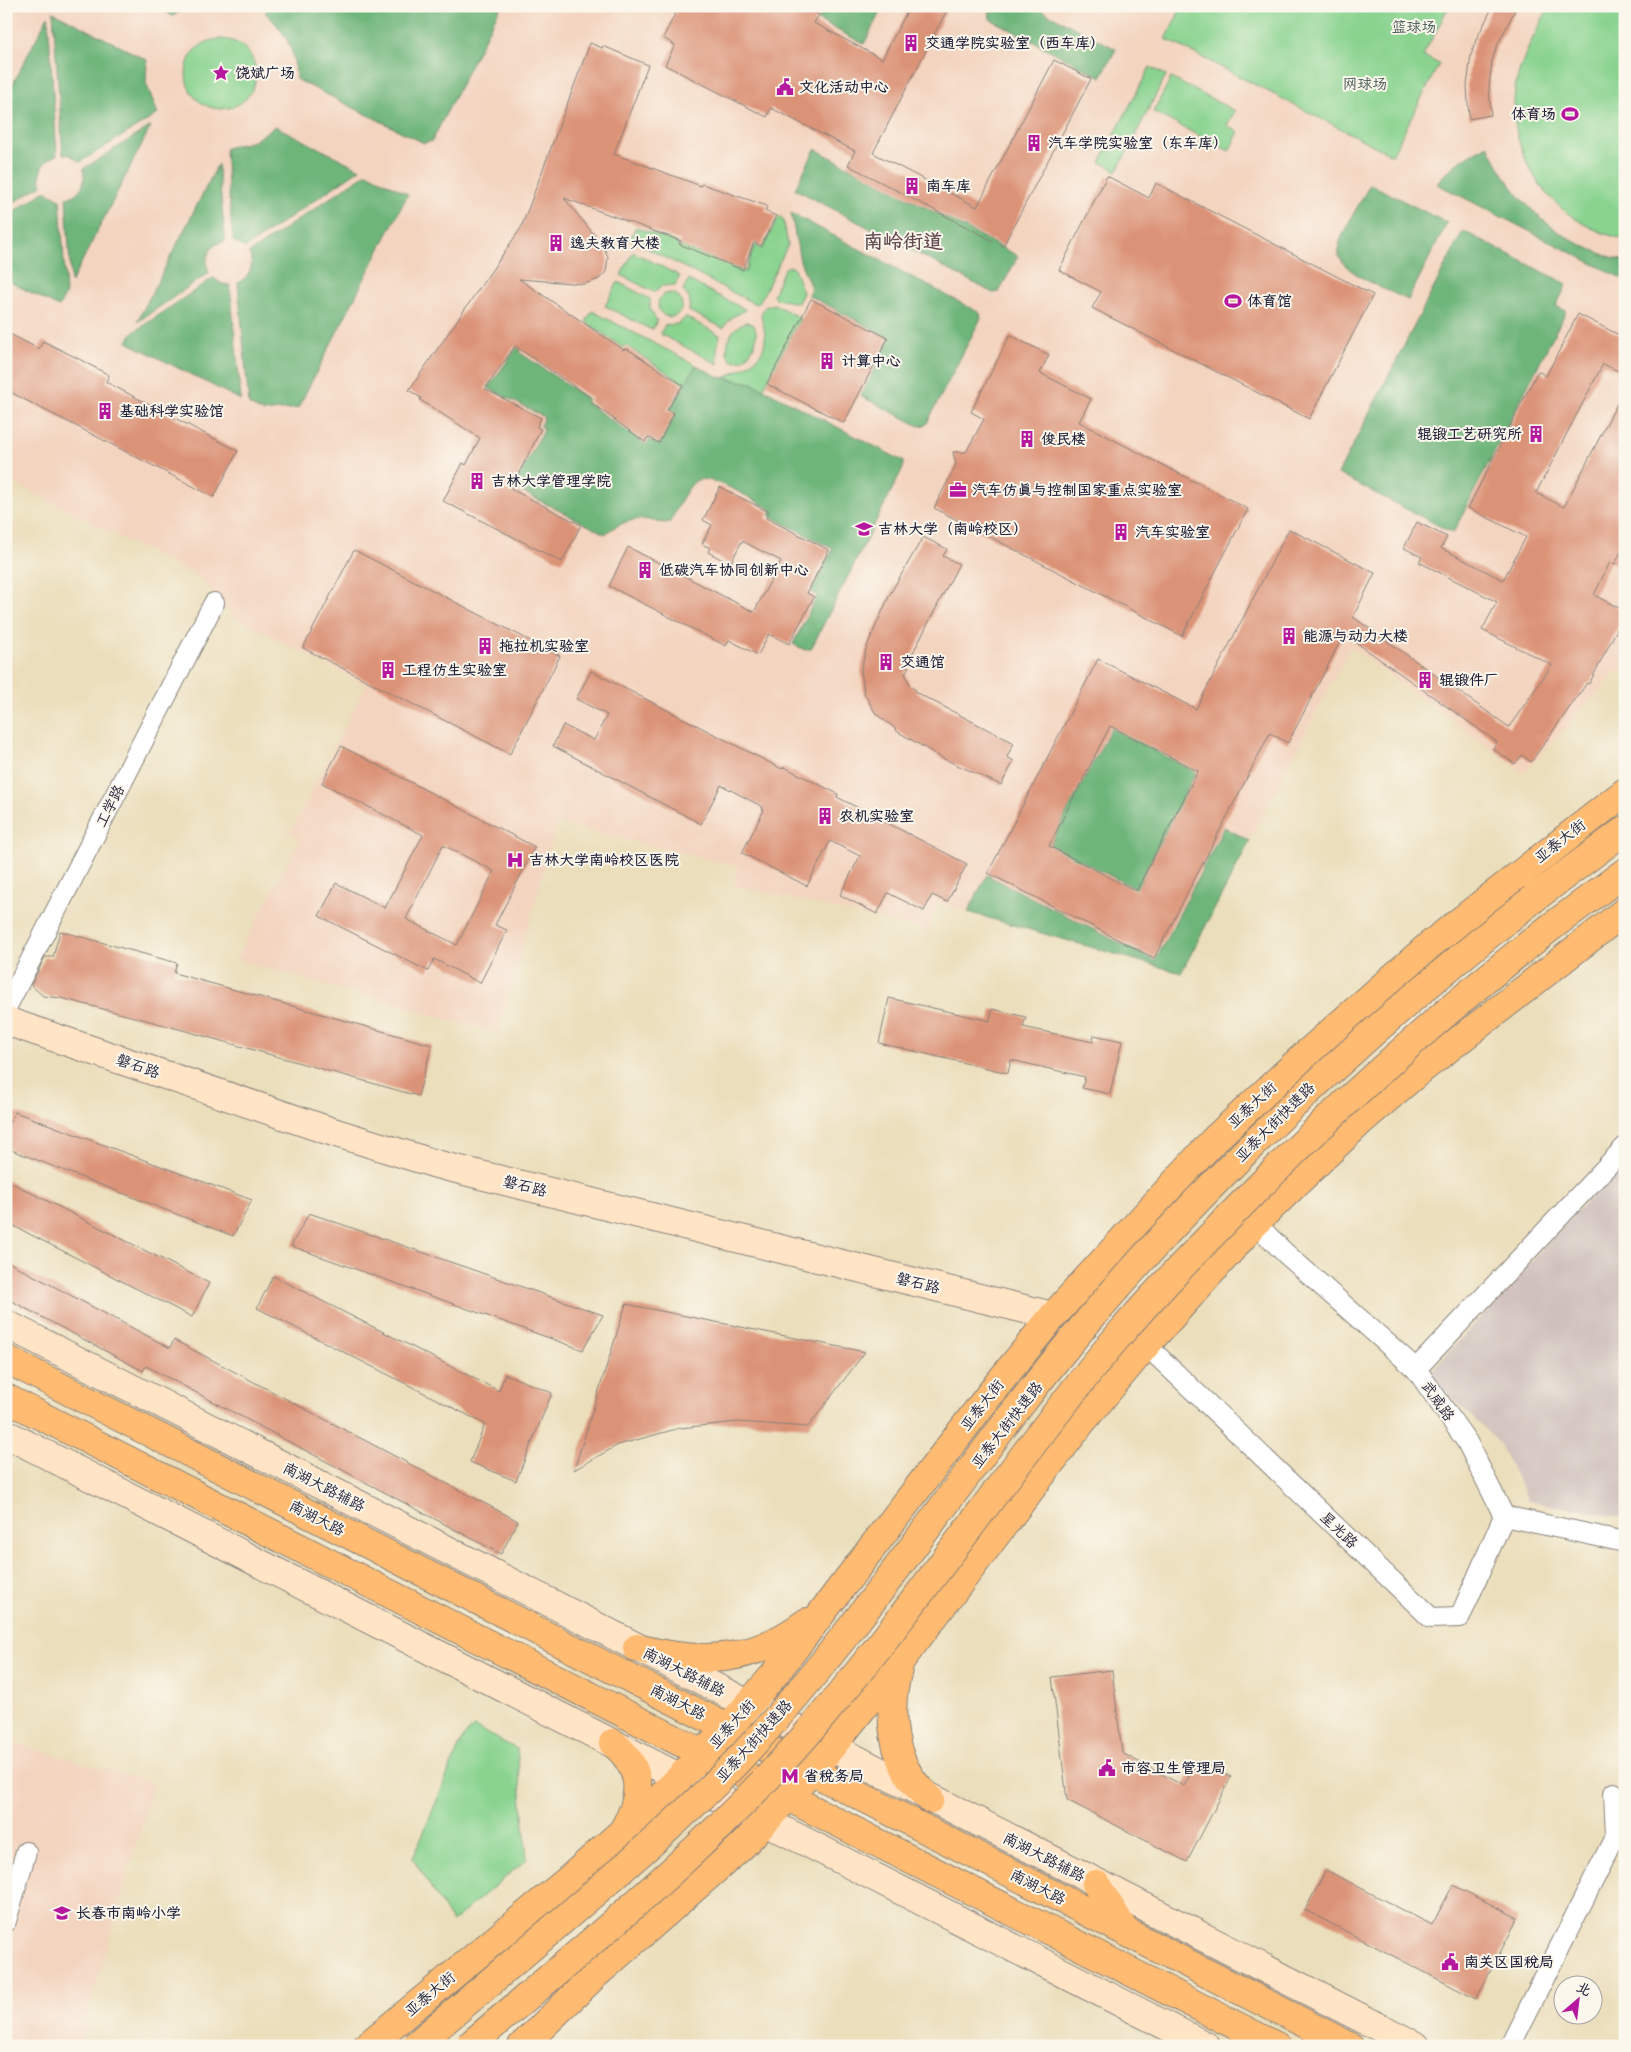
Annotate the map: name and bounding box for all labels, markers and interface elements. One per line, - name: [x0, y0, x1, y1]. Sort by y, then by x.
- park label: 篮球场: [1391, 16, 1437, 36]
- place label: 交通学院实验室（西车库）: [925, 32, 1105, 52]
- building icon: 交通学院实验室（西车库）: [901, 33, 921, 53]
- place label: 饶斌广场: [235, 62, 295, 82]
- place icon: 饶斌广场: [211, 63, 231, 83]
- park label: 网球场: [1342, 73, 1388, 93]
- place label: 文化活动中心: [799, 76, 889, 96]
- public building icon: 文化活动中心: [775, 77, 795, 97]
- place label: 体育场: [1511, 103, 1556, 123]
- sports icon: 体育场: [1560, 104, 1580, 124]
- place label: 汽车学院实验室（东车库）: [1048, 132, 1228, 152]
- building icon: 汽车学院实验室（东车库）: [1024, 133, 1044, 153]
- place label: 南车库: [926, 175, 971, 195]
- building icon: 南车库: [902, 176, 922, 196]
- district label: 南岭街道: [863, 227, 943, 253]
- place label: 逸夫教育大楼: [570, 232, 660, 252]
- building icon: 逸夫教育大楼: [546, 233, 566, 253]
- place label: 体育馆: [1247, 290, 1292, 310]
- sports icon: 体育馆: [1223, 291, 1243, 311]
- place label: 计算中心: [841, 350, 901, 370]
- building icon: 计算中心: [817, 351, 837, 371]
- place label: 基础科学实验馆: [119, 400, 224, 420]
- building icon: 基础科学实验馆: [95, 401, 115, 421]
- place label: 辊锻工艺研究所: [1417, 423, 1522, 443]
- building icon: 辊锻工艺研究所: [1526, 424, 1546, 444]
- place label: 俊民楼: [1041, 428, 1086, 448]
- building icon: 俊民楼: [1017, 429, 1037, 449]
- place label: 吉林大学管理学院: [491, 470, 611, 490]
- building icon: 吉林大学管理学院: [467, 471, 487, 491]
- place label: 汽车仿真与控制国家重点实验室: [972, 479, 1182, 499]
- office icon: 汽车仿真与控制国家重点实验室: [948, 480, 968, 500]
- place label: 吉林大学（南岭校区）: [878, 518, 1028, 538]
- school or university icon: 吉林大学（南岭校区）: [854, 519, 874, 539]
- place label: 汽车实验室: [1135, 521, 1210, 541]
- building icon: 汽车实验室: [1111, 522, 1131, 542]
- place label: 低碳汽车协同创新中心: [659, 559, 809, 579]
- building icon: 低碳汽车协同创新中心: [635, 560, 655, 580]
- place label: 能源与动力大楼: [1303, 625, 1408, 645]
- building icon: 能源与动力大楼: [1279, 626, 1299, 646]
- place label: 拖拉机实验室: [499, 635, 589, 655]
- building icon: 拖拉机实验室: [475, 636, 495, 656]
- place label: 交通馆: [900, 651, 945, 671]
- building icon: 交通馆: [876, 652, 896, 672]
- place label: 工程仿生实验室: [402, 659, 507, 679]
- building icon: 工程仿生实验室: [378, 660, 398, 680]
- place label: 辊锻件厂: [1439, 669, 1499, 689]
- building icon: 辊锻件厂: [1415, 670, 1435, 690]
- street label: 工学路: [90, 781, 128, 830]
- place label: 农机实验室: [839, 805, 914, 825]
- building icon: 农机实验室: [815, 806, 835, 826]
- street label: 亚泰大街: [1530, 814, 1589, 867]
- place label: 吉林大学南岭校区医院: [529, 849, 679, 869]
- hospital icon: 吉林大学南岭校区医院: [505, 850, 525, 870]
- street label: 磐石路: [114, 1048, 163, 1082]
- street label: 亚泰大街: [1223, 1076, 1280, 1132]
- street label: 亚泰大街快速路: [1230, 1077, 1318, 1165]
- street label: 磐石路: [501, 1170, 550, 1200]
- street label: 磐石路: [894, 1267, 943, 1297]
- street label: 亚泰大街: [955, 1375, 1008, 1434]
- street label: 武威路: [1418, 1376, 1460, 1425]
- street label: 亚泰大街快速路: [966, 1377, 1046, 1472]
- street label: 南湖大路辅路: [280, 1457, 369, 1515]
- street label: 南湖大路: [286, 1495, 349, 1540]
- street label: 星光路: [1317, 1506, 1363, 1552]
- street label: 南湖大路辅路: [640, 1644, 728, 1700]
- street label: 南湖大路: [647, 1680, 709, 1724]
- street label: 亚泰大街: [704, 1694, 759, 1752]
- street label: 亚泰大街快速路: [711, 1695, 796, 1786]
- place label: 市容卫生管理局: [1121, 1757, 1226, 1777]
- public building icon: 市容卫生管理局: [1097, 1758, 1117, 1778]
- place label: 省税务局: [804, 1765, 864, 1785]
- metro station icon: 省税务局: [780, 1766, 800, 1786]
- street label: 南湖大路辅路: [1000, 1829, 1088, 1885]
- street label: 南湖大路: [1007, 1865, 1069, 1909]
- place label: 长春市南岭小学: [76, 1902, 181, 1922]
- school or university icon: 长春市南岭小学: [52, 1903, 72, 1923]
- place label: 南关区国税局: [1464, 1951, 1554, 1971]
- public building icon: 南关区国税局: [1440, 1952, 1460, 1972]
- street label: 亚泰大街: [400, 1966, 459, 2020]
- north arrow: [1554, 1974, 1604, 2024]
- text: 北: [1574, 1976, 1595, 2000]

